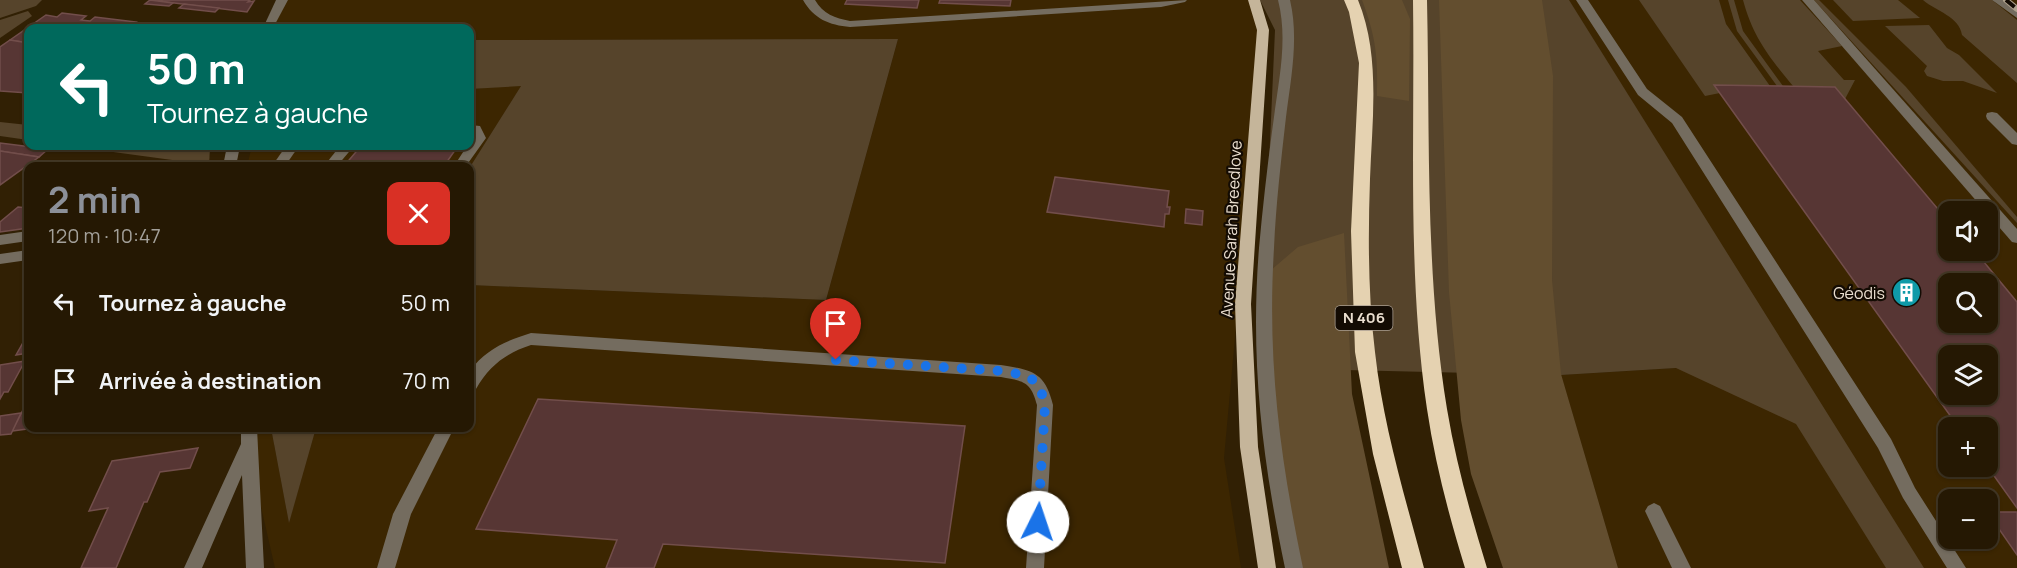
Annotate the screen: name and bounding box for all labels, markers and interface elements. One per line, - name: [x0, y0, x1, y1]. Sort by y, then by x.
- text: 50 m: [147, 39, 245, 97]
- icon: left: [48, 48, 126, 126]
- text: Tournez à gauche: [147, 94, 368, 131]
- street label: Avenue Sarah Breedlove: [1215, 140, 1247, 318]
- text: 2 min: [48, 175, 142, 224]
- button: close: [387, 182, 450, 245]
- map controls: [1938, 201, 1998, 549]
- button: sound: [1938, 201, 1998, 261]
- text: 120 m · 10:47: [48, 222, 161, 249]
- button: search: [1938, 273, 1998, 333]
- building icon: Géodis: [1890, 277, 1922, 309]
- place label: Géodis: [1833, 282, 1885, 304]
- icon: left: [48, 287, 81, 320]
- text: Tournez à gauche: [99, 288, 286, 318]
- text: 50 m: [401, 288, 450, 318]
- pin: [810, 298, 861, 360]
- road number: N 406: [1336, 306, 1392, 330]
- icon: arrive: [819, 307, 852, 340]
- button: layers: [1938, 345, 1998, 405]
- icon: arrive: [48, 365, 81, 398]
- text: Arrivée à destination: [99, 366, 322, 396]
- text: 70 m: [402, 366, 450, 396]
- button: +: [1938, 417, 1998, 477]
- button: −: [1938, 489, 1998, 549]
- position arrow: [1006, 490, 1070, 554]

